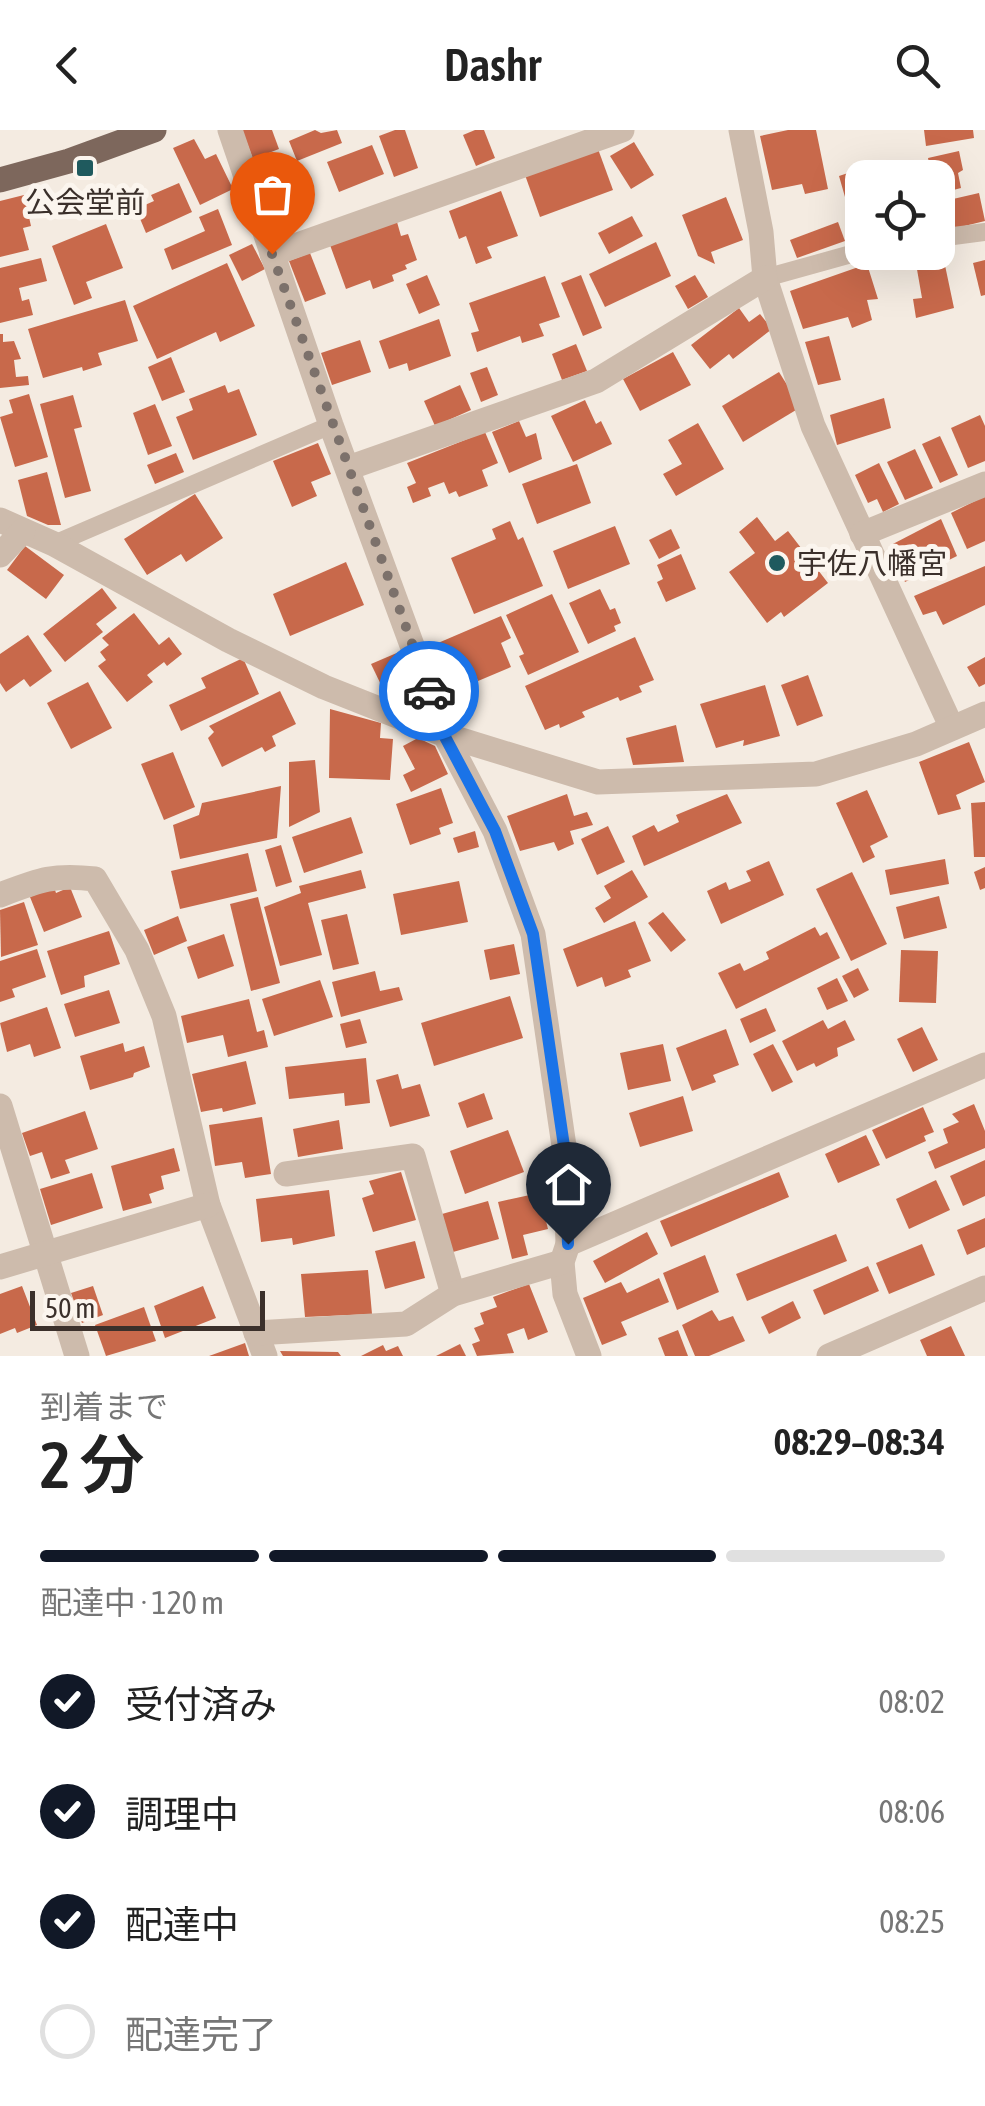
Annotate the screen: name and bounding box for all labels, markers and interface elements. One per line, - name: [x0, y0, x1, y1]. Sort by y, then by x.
- icon: back: [40, 38, 95, 93]
- icon: search: [890, 38, 945, 93]
- text: Dashr: [444, 39, 541, 91]
- pin: [230, 152, 315, 255]
- marker: 公会堂前: [74, 157, 96, 179]
- map controls: [845, 160, 955, 270]
- button: locate: [845, 160, 955, 270]
- icon: bag: [245, 167, 300, 222]
- place label: 公会堂前: [25, 185, 145, 219]
- place label: 宇佐八幡宮: [797, 546, 947, 580]
- marker: 宇佐八幡宮: [766, 552, 788, 574]
- courier: [379, 641, 479, 741]
- icon: car: [402, 664, 457, 719]
- pin: [526, 1142, 611, 1245]
- icon: home: [541, 1157, 596, 1212]
- scale bar: [30, 1286, 265, 1330]
- text: 50 m: [45, 1292, 95, 1324]
- text: 到着まで: [40, 1388, 168, 1425]
- text: 08:29–08:34: [773, 1420, 945, 1463]
- text: 2 分: [40, 1427, 144, 1502]
- text: 配達中 · 120 m: [40, 1584, 224, 1621]
- icon: check: [40, 1674, 95, 1729]
- text: 受付済み: [125, 1683, 277, 1726]
- text: 08:02: [879, 1683, 945, 1720]
- icon: check: [40, 1784, 95, 1839]
- text: 調理中: [125, 1793, 239, 1836]
- text: 08:06: [879, 1793, 945, 1830]
- icon: check: [40, 1894, 95, 1949]
- text: 配達中: [125, 1903, 239, 1946]
- text: 08:25: [879, 1903, 945, 1940]
- text: 配達完了: [125, 2013, 277, 2056]

